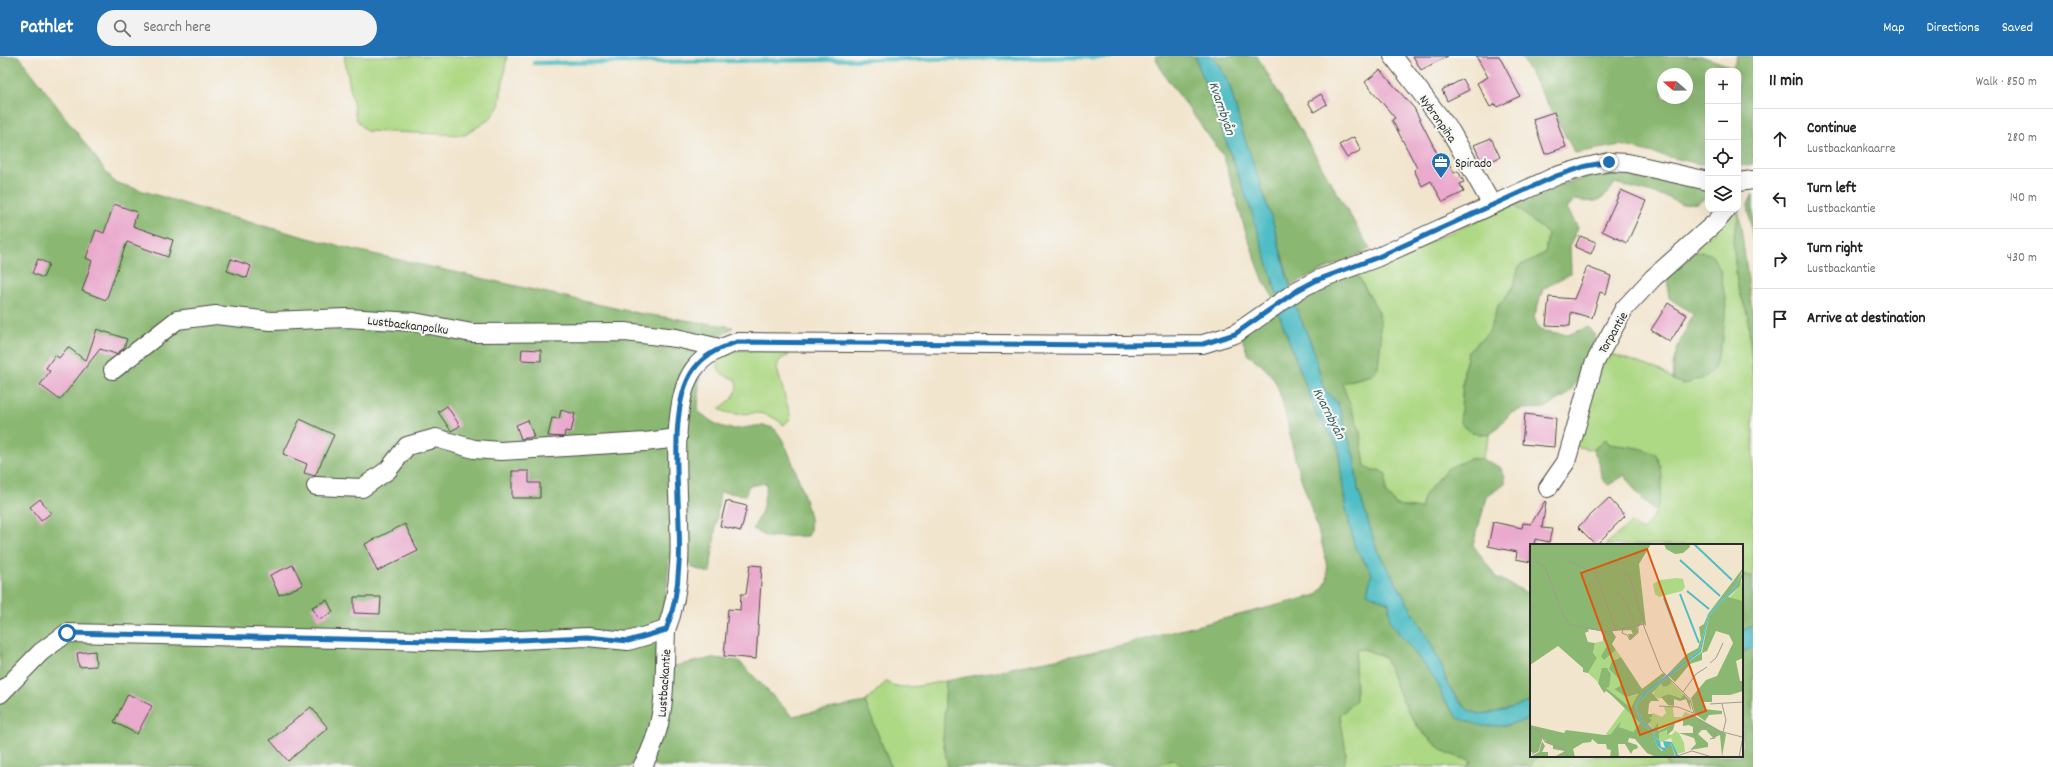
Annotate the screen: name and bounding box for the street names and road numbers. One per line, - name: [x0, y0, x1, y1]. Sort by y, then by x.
- street label: Nybronpiha: [1414, 92, 1461, 148]
- street label: Torpantie: [1595, 309, 1634, 358]
- street label: Lustbackanpolku: [366, 312, 449, 341]
- street label: Lustbackantie: [654, 648, 677, 718]

